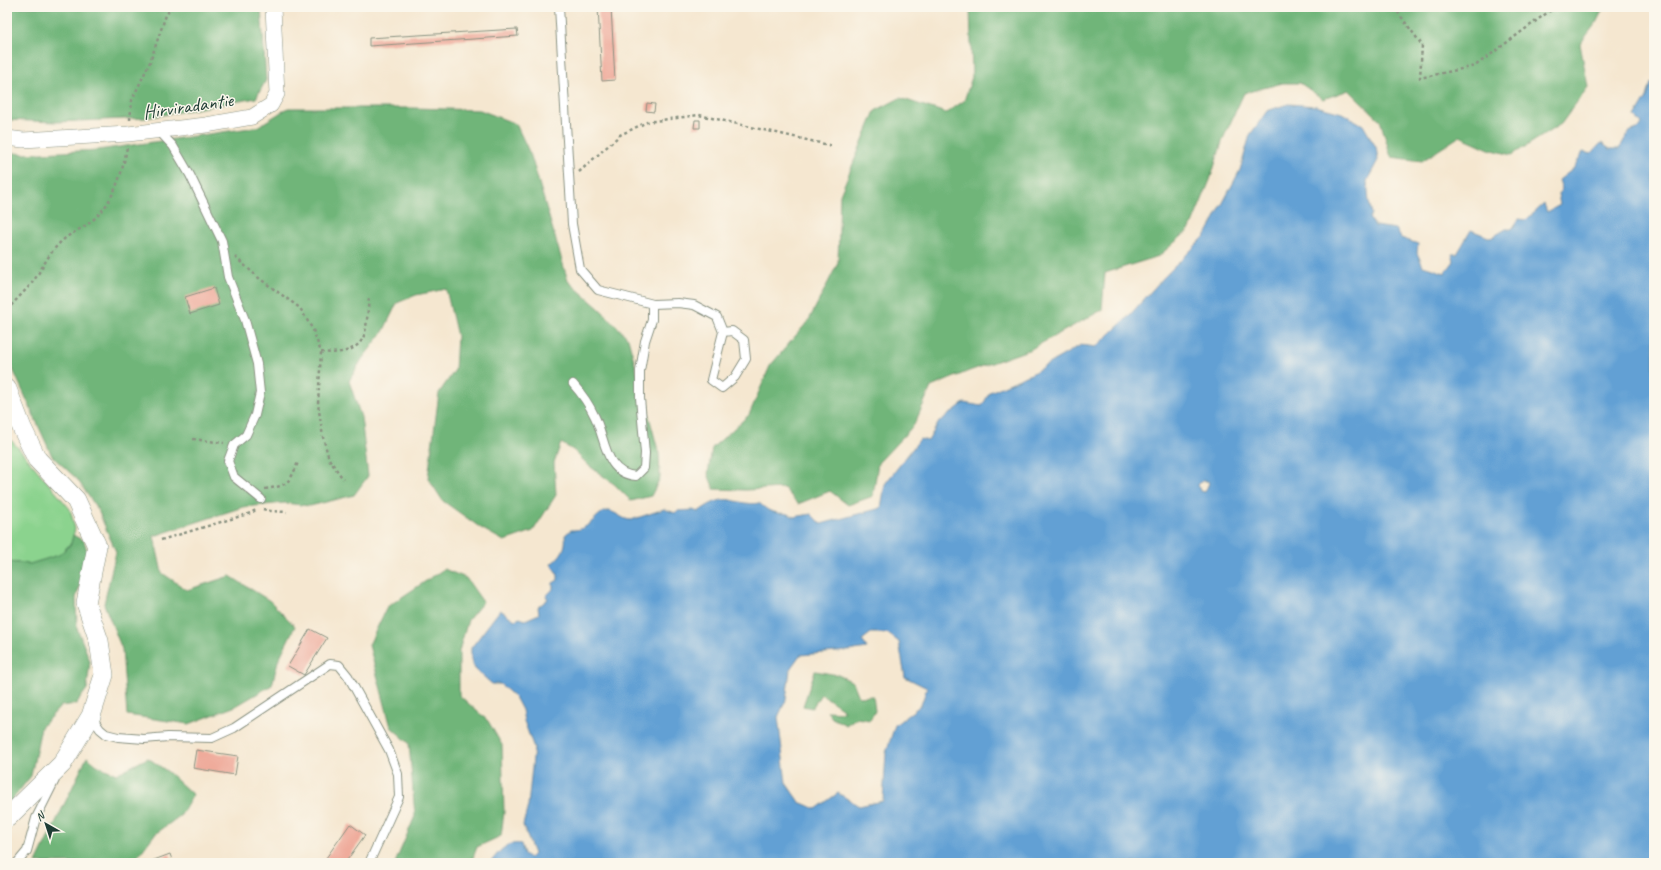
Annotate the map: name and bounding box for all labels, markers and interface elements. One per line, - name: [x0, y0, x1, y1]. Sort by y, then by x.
- street label: Hirviradantie: [141, 87, 236, 125]
- north arrow: [26, 804, 66, 844]
- text: N: [33, 807, 48, 824]

